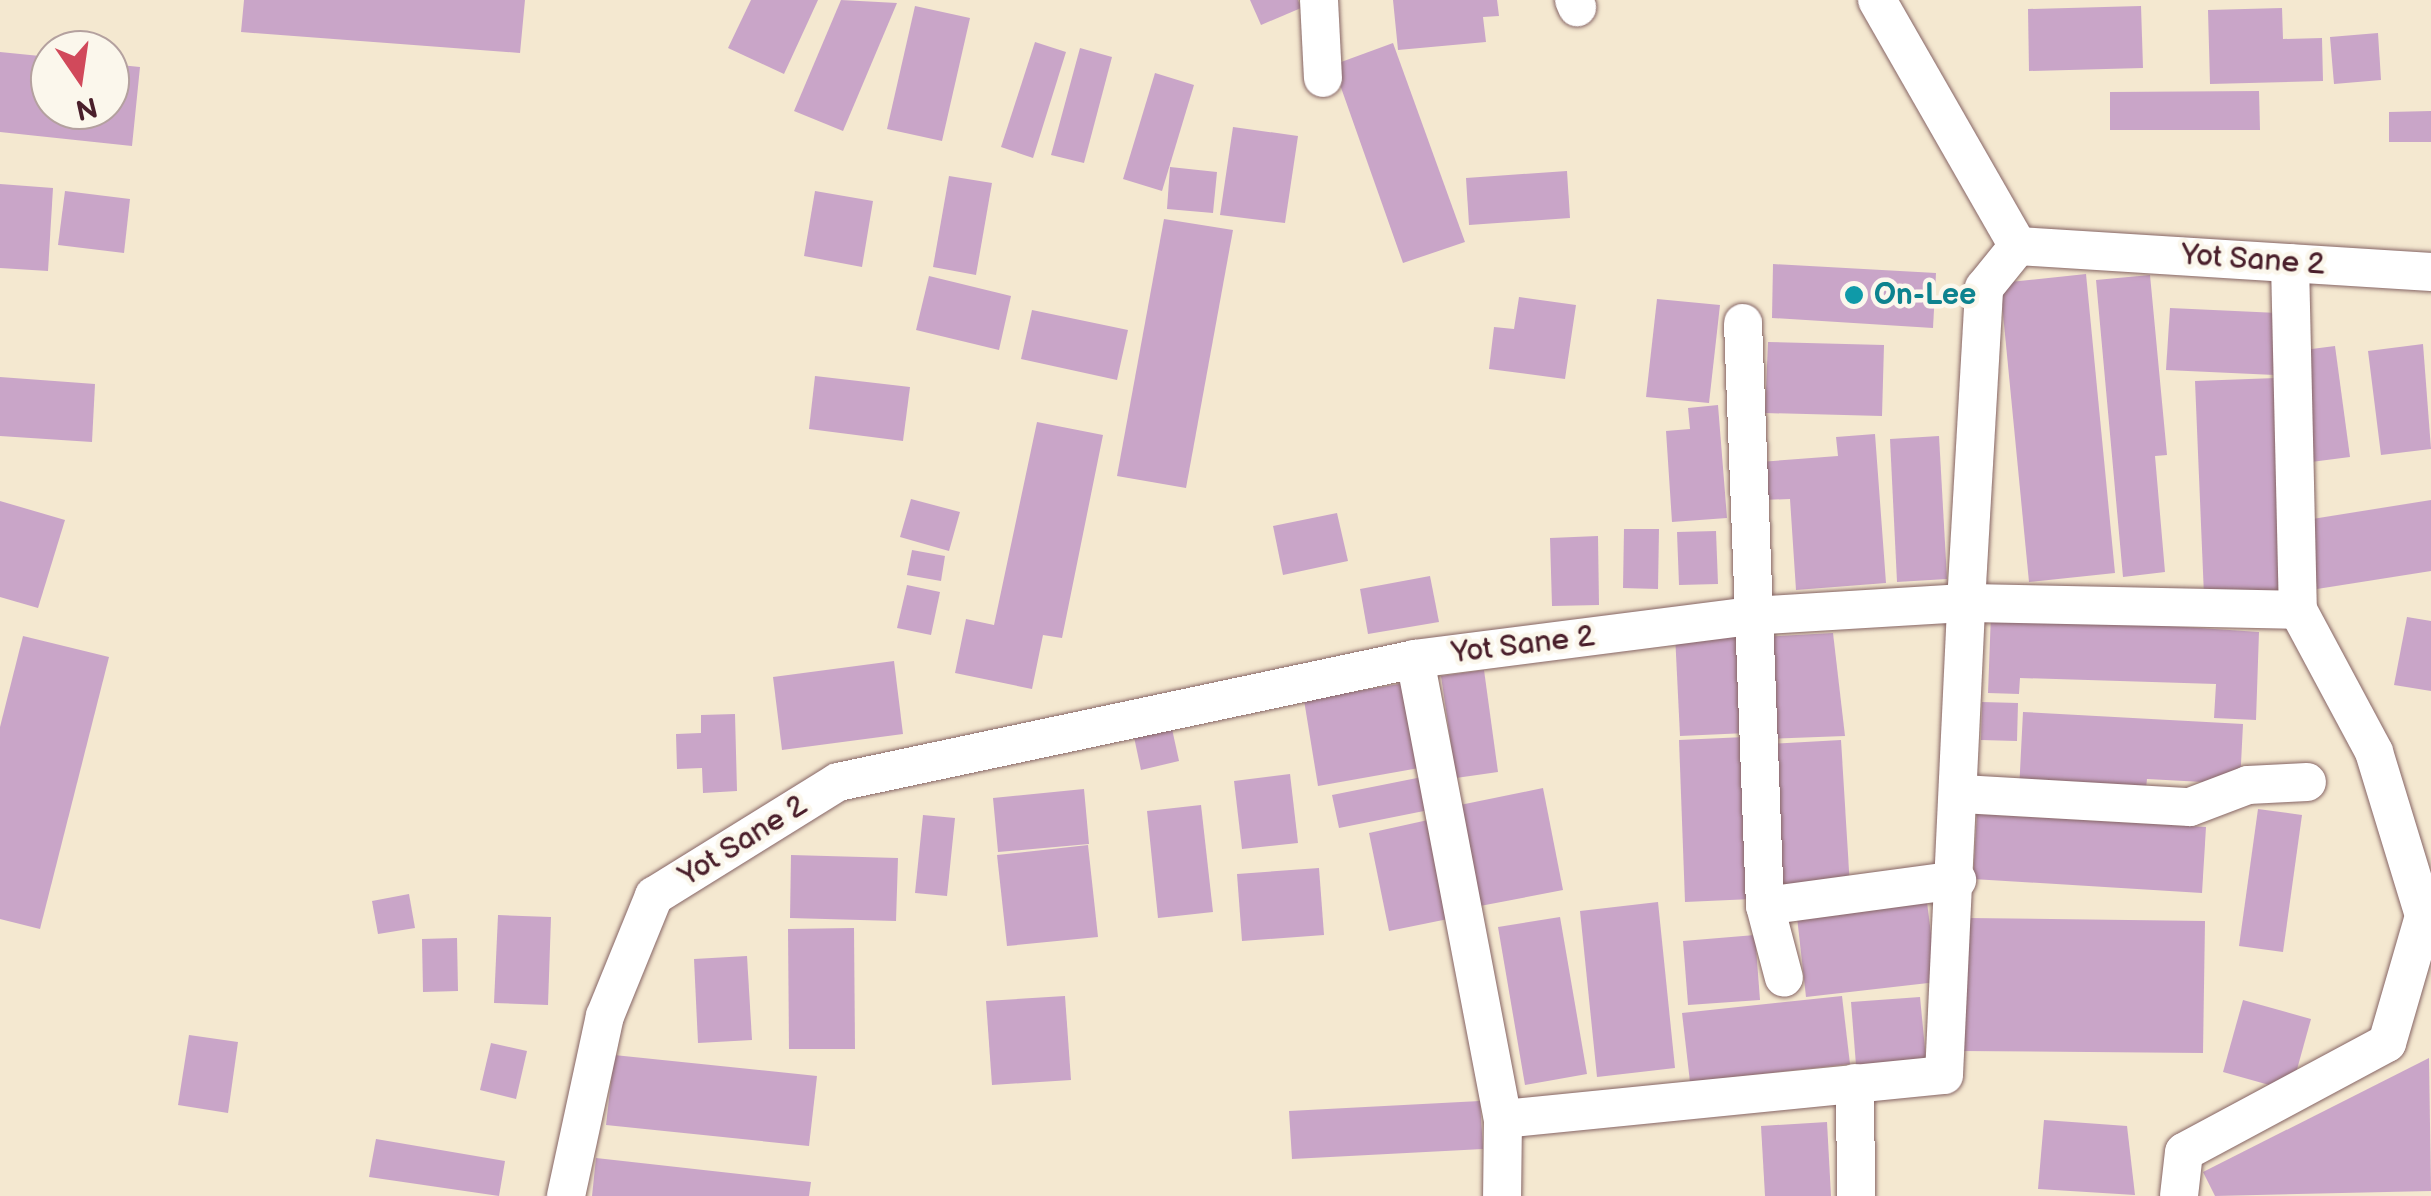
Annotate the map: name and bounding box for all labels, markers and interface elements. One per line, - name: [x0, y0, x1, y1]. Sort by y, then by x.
- north arrow: [30, 30, 130, 130]
- text: N: [72, 89, 100, 126]
- street label: Yot Sane 2: [2180, 237, 2326, 283]
- place label: On-Lee: [1874, 277, 1976, 313]
- marker: On-Lee: [1843, 284, 1865, 306]
- street label: Yot Sane 2: [1449, 618, 1597, 672]
- street label: Yot Sane 2: [672, 787, 814, 895]

